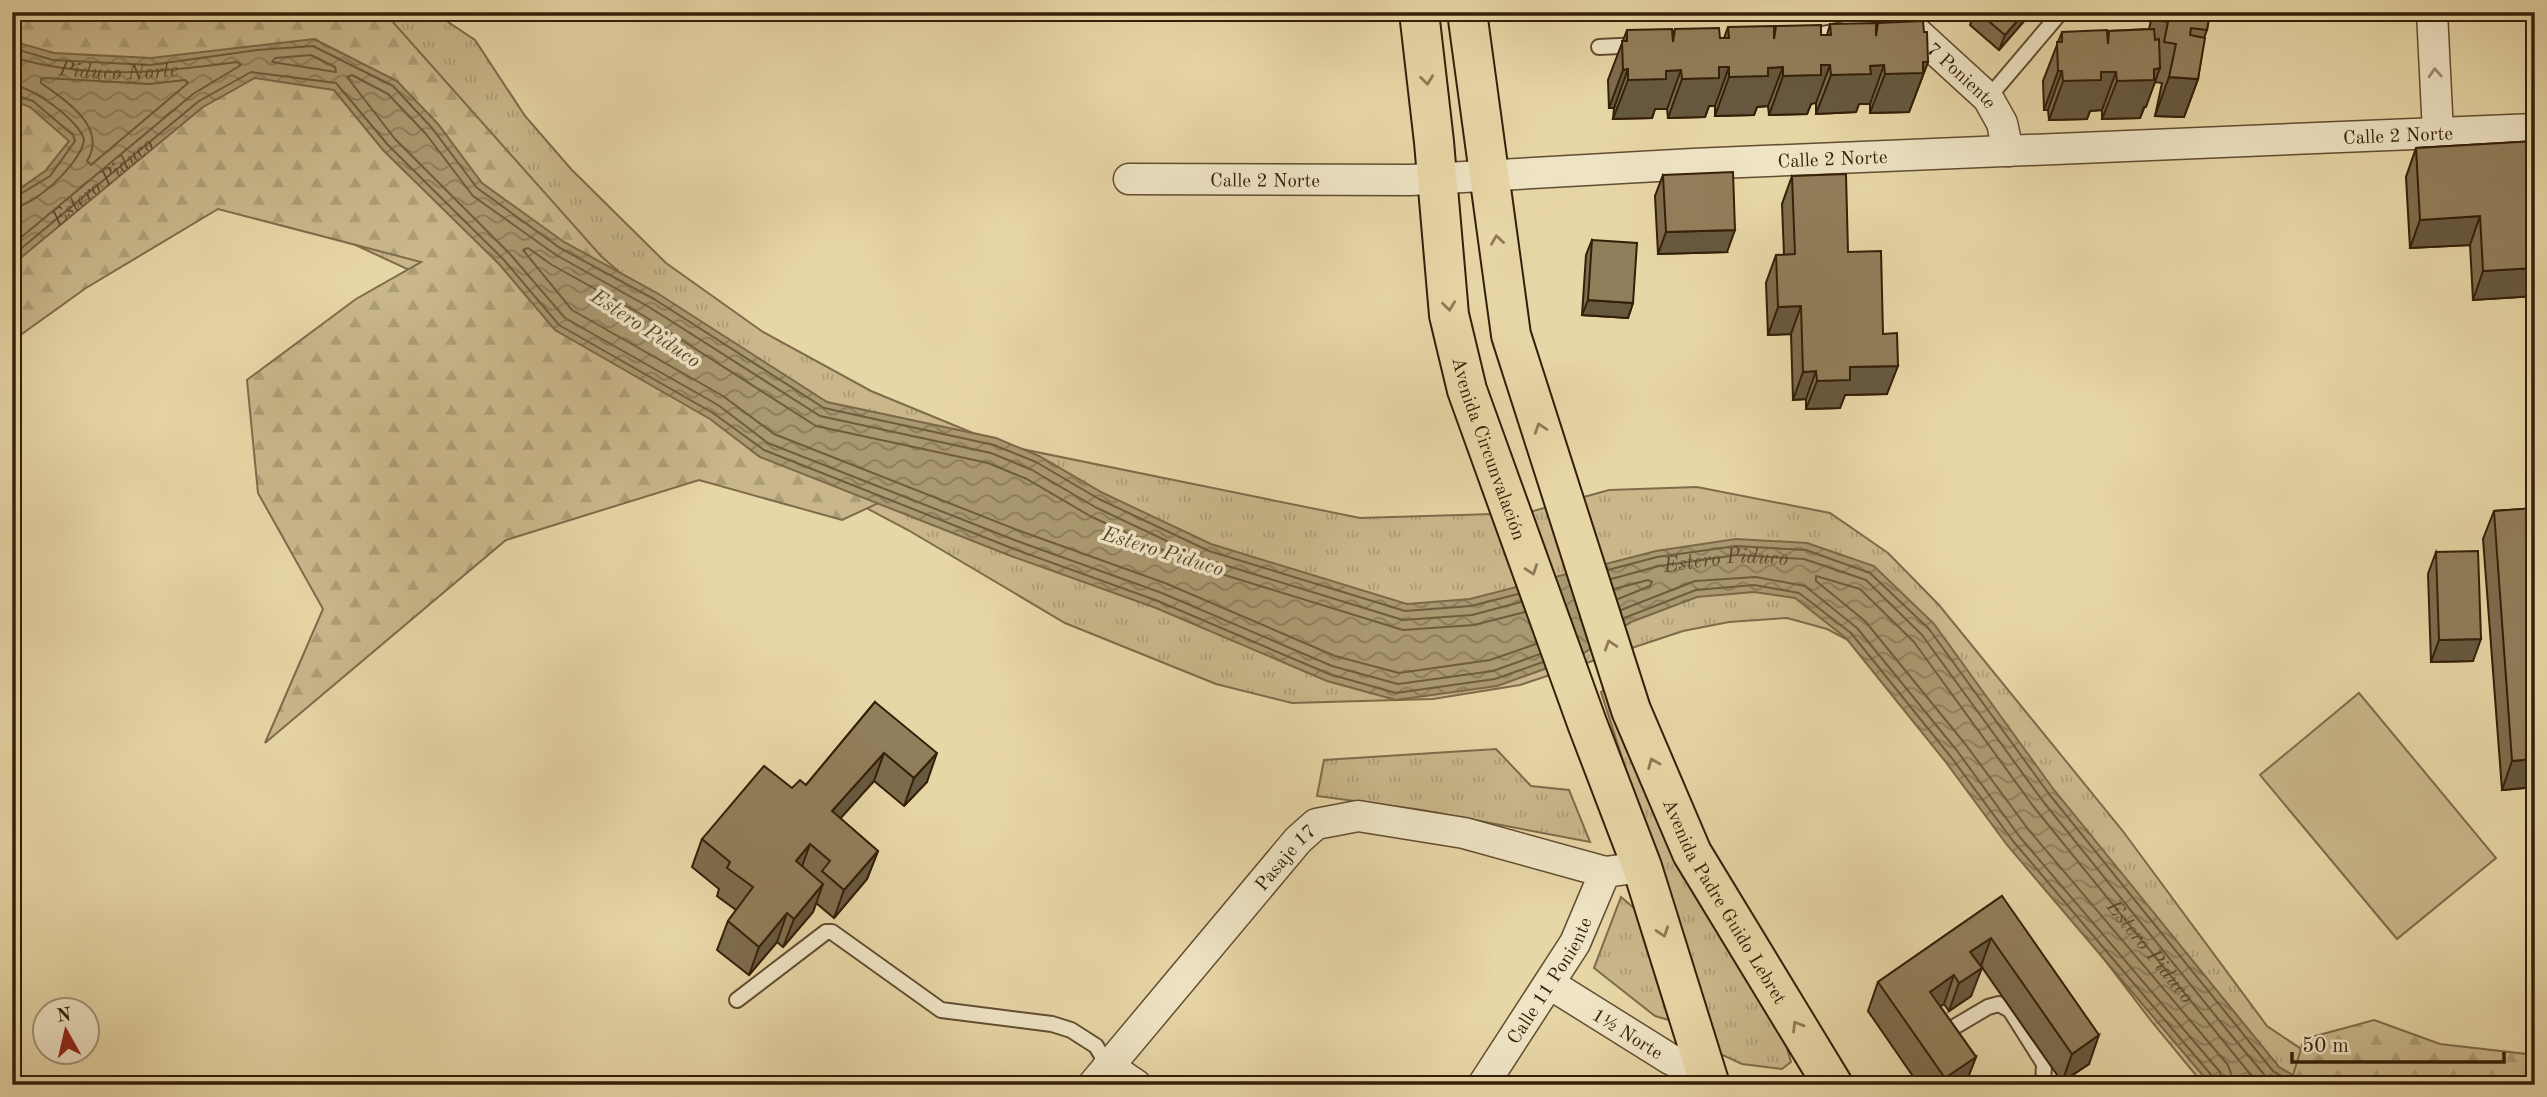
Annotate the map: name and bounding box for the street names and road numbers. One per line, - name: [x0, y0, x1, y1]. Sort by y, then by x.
- street label: 7 Poniente: [1922, 40, 1999, 112]
- street label: Calle 2 Norte: [2343, 125, 2453, 149]
- street label: Calle 2 Norte: [1777, 149, 1888, 172]
- street label: Calle 2 Norte: [1210, 172, 1320, 192]
- street label: Avenida Circunvalación: [1447, 356, 1527, 543]
- street label: Avenida Padre Guido Lebret: [1658, 796, 1788, 1008]
- street label: Pasaje 17: [1253, 822, 1320, 895]
- street label: Calle 11 Poniente: [1505, 915, 1597, 1048]
- street label: 1½ Norte: [1588, 1006, 1665, 1064]

